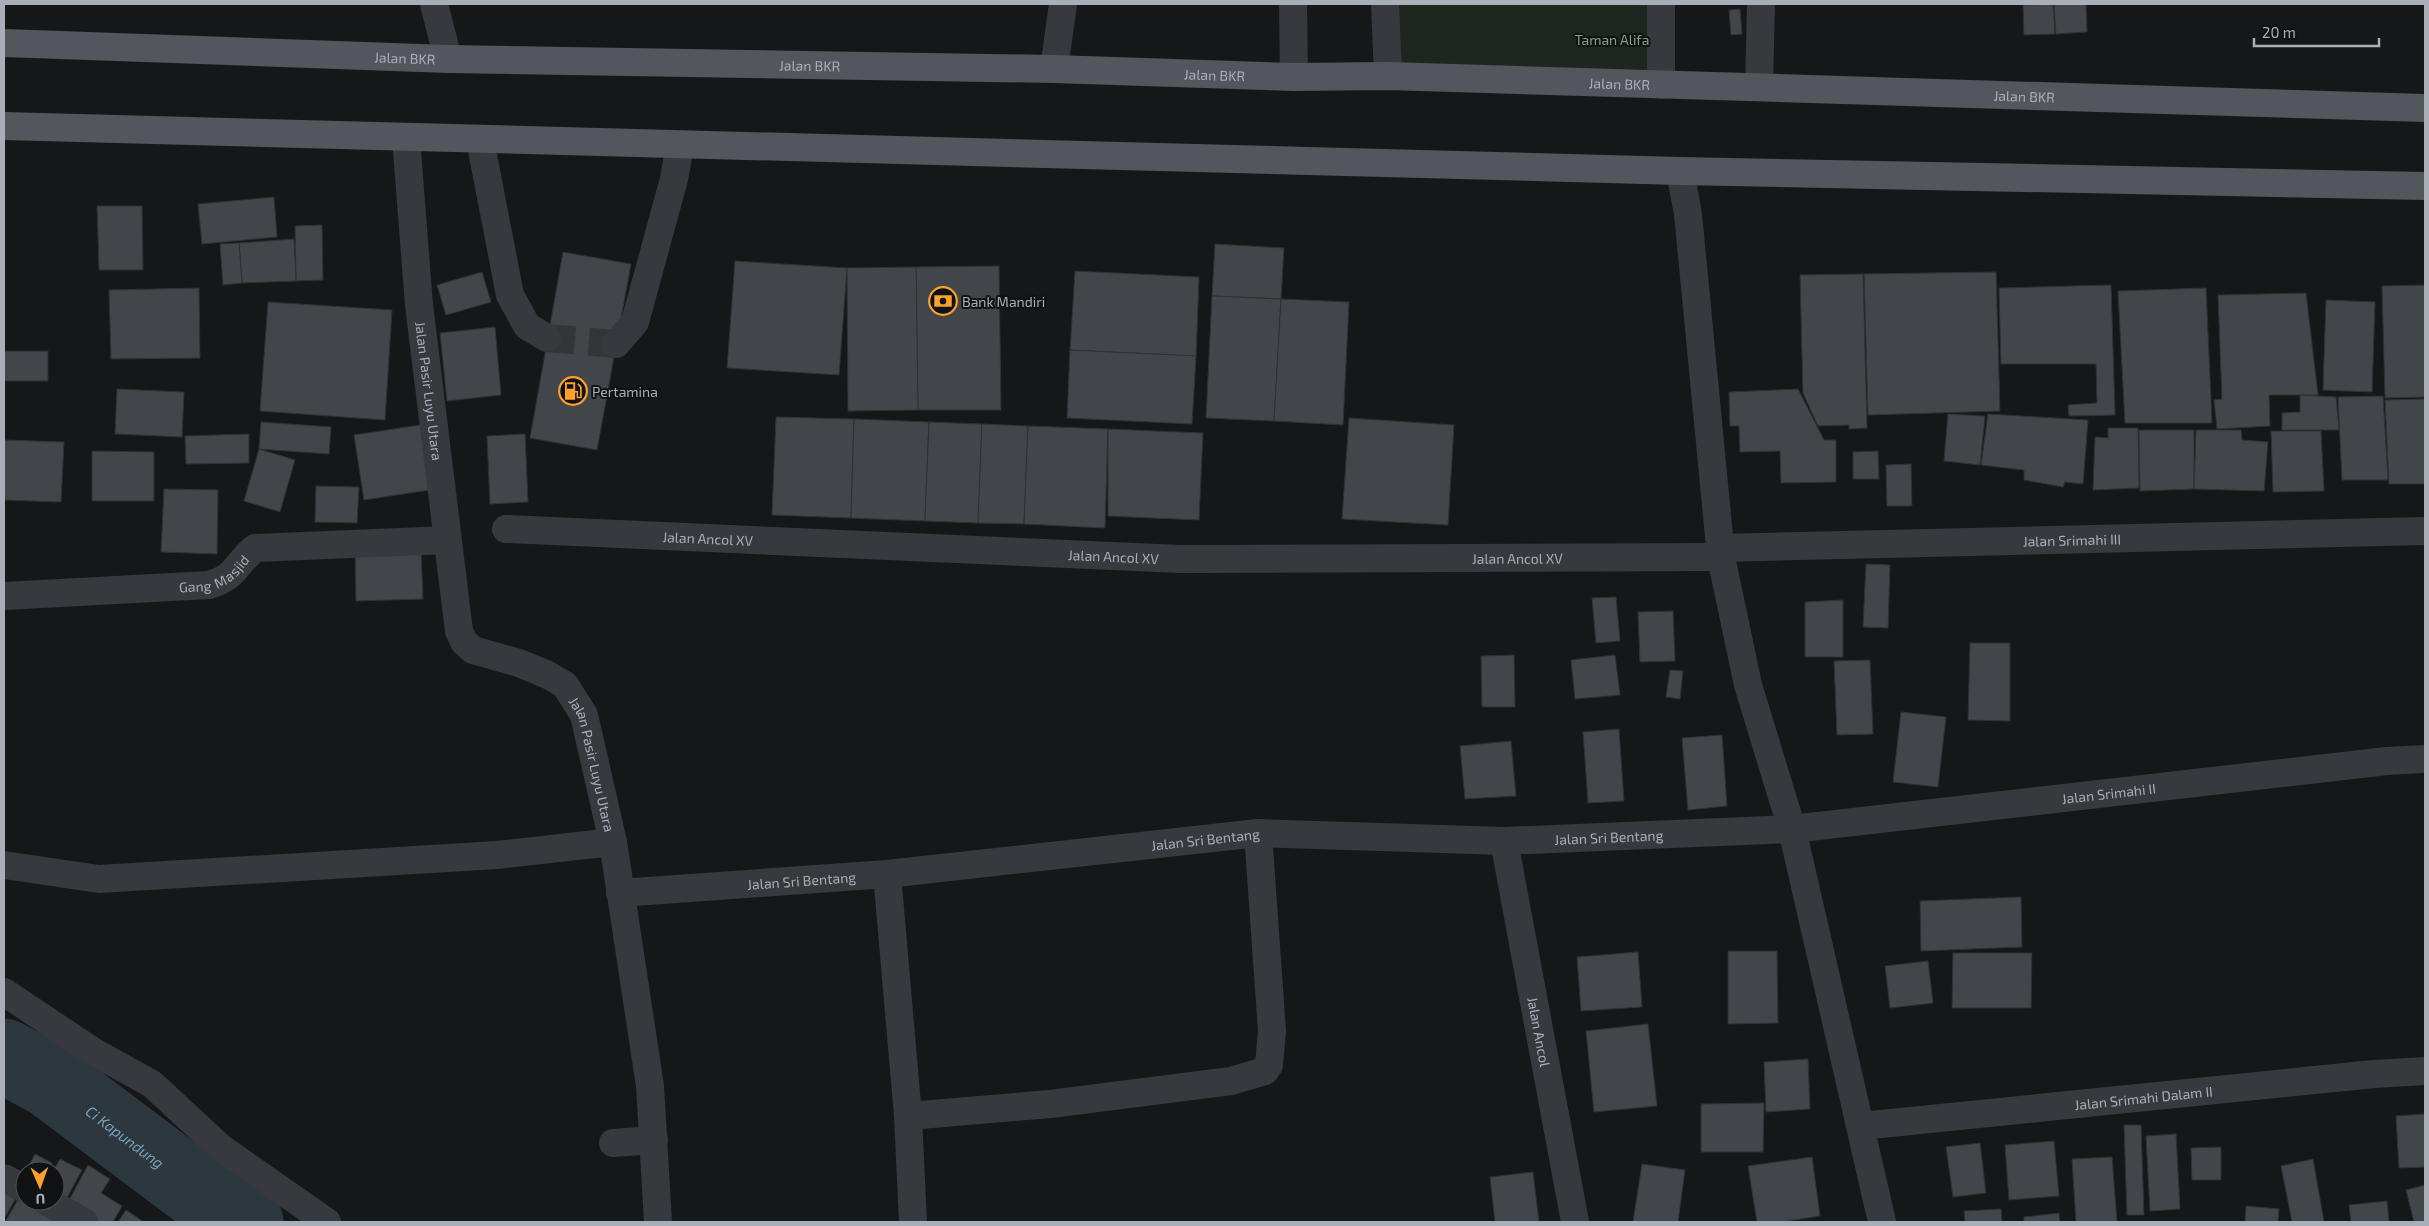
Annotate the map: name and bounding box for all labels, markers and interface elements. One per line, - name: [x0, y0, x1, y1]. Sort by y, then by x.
- scale bar: [2254, 15, 2379, 47]
- text: 20 m: [2262, 23, 2296, 41]
- park label: Taman Alifa: [1575, 31, 1649, 48]
- street label: Jalan BKR: [374, 48, 436, 67]
- street label: Jalan BKR: [779, 56, 841, 74]
- street label: Jalan BKR: [1184, 65, 1246, 84]
- street label: Jalan BKR: [1589, 74, 1651, 93]
- street label: Jalan BKR: [1993, 86, 2055, 105]
- bank icon: Bank Mandiri: [928, 286, 958, 316]
- place label: Bank Mandiri: [962, 293, 1045, 310]
- street label: Jalan Pasir Luyu Utara: [413, 320, 446, 461]
- fuel station icon: Pertamina: [558, 376, 588, 406]
- place label: Pertamina: [592, 383, 658, 400]
- street label: Jalan Ancol XV: [662, 527, 754, 549]
- street label: Jalan Srimahi III: [2023, 530, 2121, 549]
- street label: Jalan Ancol XV: [1068, 546, 1160, 567]
- street label: Jalan Ancol XV: [1472, 549, 1563, 566]
- street label: Gang Masjid: [178, 551, 252, 595]
- street label: Jalan Pasir Luyu Utara: [566, 693, 619, 833]
- street label: Jalan Srimahi II: [2061, 779, 2157, 807]
- street label: Jalan Sri Bentang: [1150, 824, 1261, 853]
- street label: Jalan Sri Bentang: [1554, 826, 1664, 847]
- street label: Jalan Sri Bentang: [747, 868, 857, 892]
- street label: Jalan Ancol: [1525, 995, 1555, 1069]
- street label: Jalan Srimahi Dalam II: [2074, 1082, 2213, 1113]
- water label: Ci Kapundung: [83, 1102, 168, 1172]
- north arrow: [15, 1161, 65, 1211]
- text: U: [35, 1191, 46, 1208]

